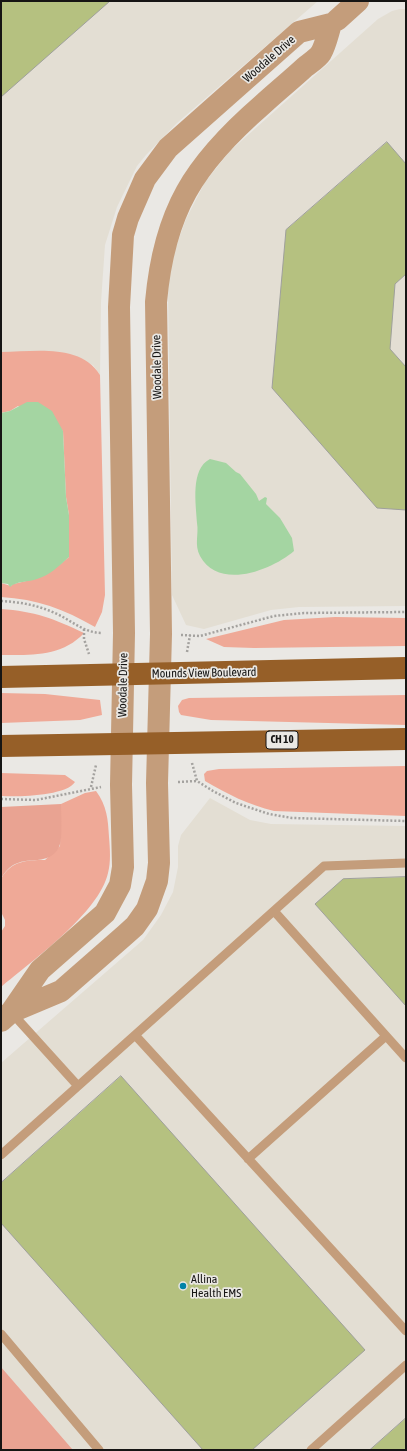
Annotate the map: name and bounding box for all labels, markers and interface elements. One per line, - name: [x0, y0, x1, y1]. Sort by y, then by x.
- street label: Woodale Drive: [240, 32, 298, 86]
- street label: Woodale Drive: [149, 335, 165, 399]
- street label: Woodale Drive: [115, 653, 131, 717]
- street label: Mounds View Boulevard: [151, 665, 257, 681]
- road number: CH 10: [266, 731, 298, 749]
- place label: Allina Health EMS: [191, 1272, 241, 1300]
- marker: Allina Health EMS: [178, 1281, 188, 1291]

